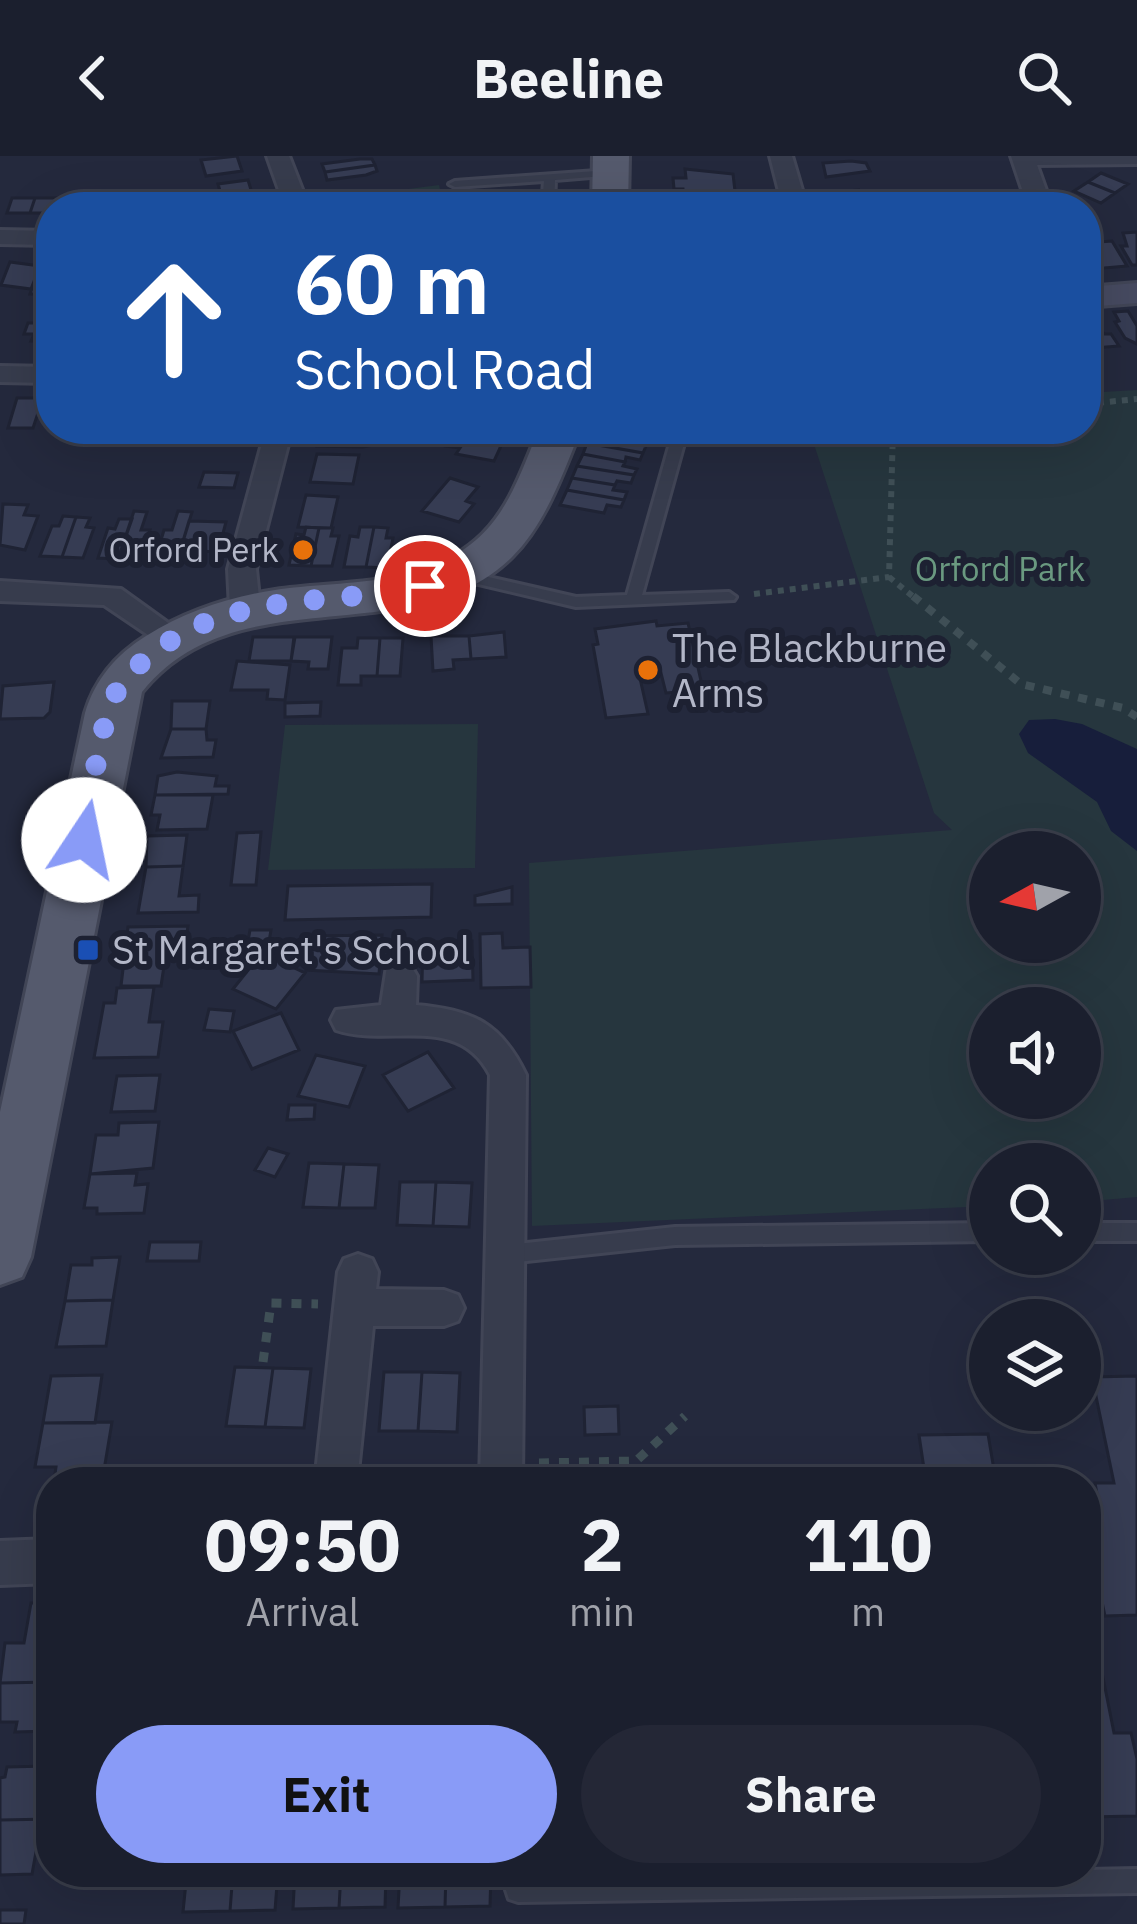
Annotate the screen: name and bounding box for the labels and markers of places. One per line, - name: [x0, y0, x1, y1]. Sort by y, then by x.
- place label: Orford Perk: [109, 528, 279, 571]
- pin: [374, 535, 476, 637]
- marker: Orford Perk: [290, 537, 316, 563]
- place label: The Blackburne Arms: [672, 622, 947, 718]
- marker: The Blackburne Arms: [635, 657, 661, 683]
- place label: St Margaret's School: [112, 924, 470, 975]
- marker: St Margaret's School: [75, 937, 101, 963]

